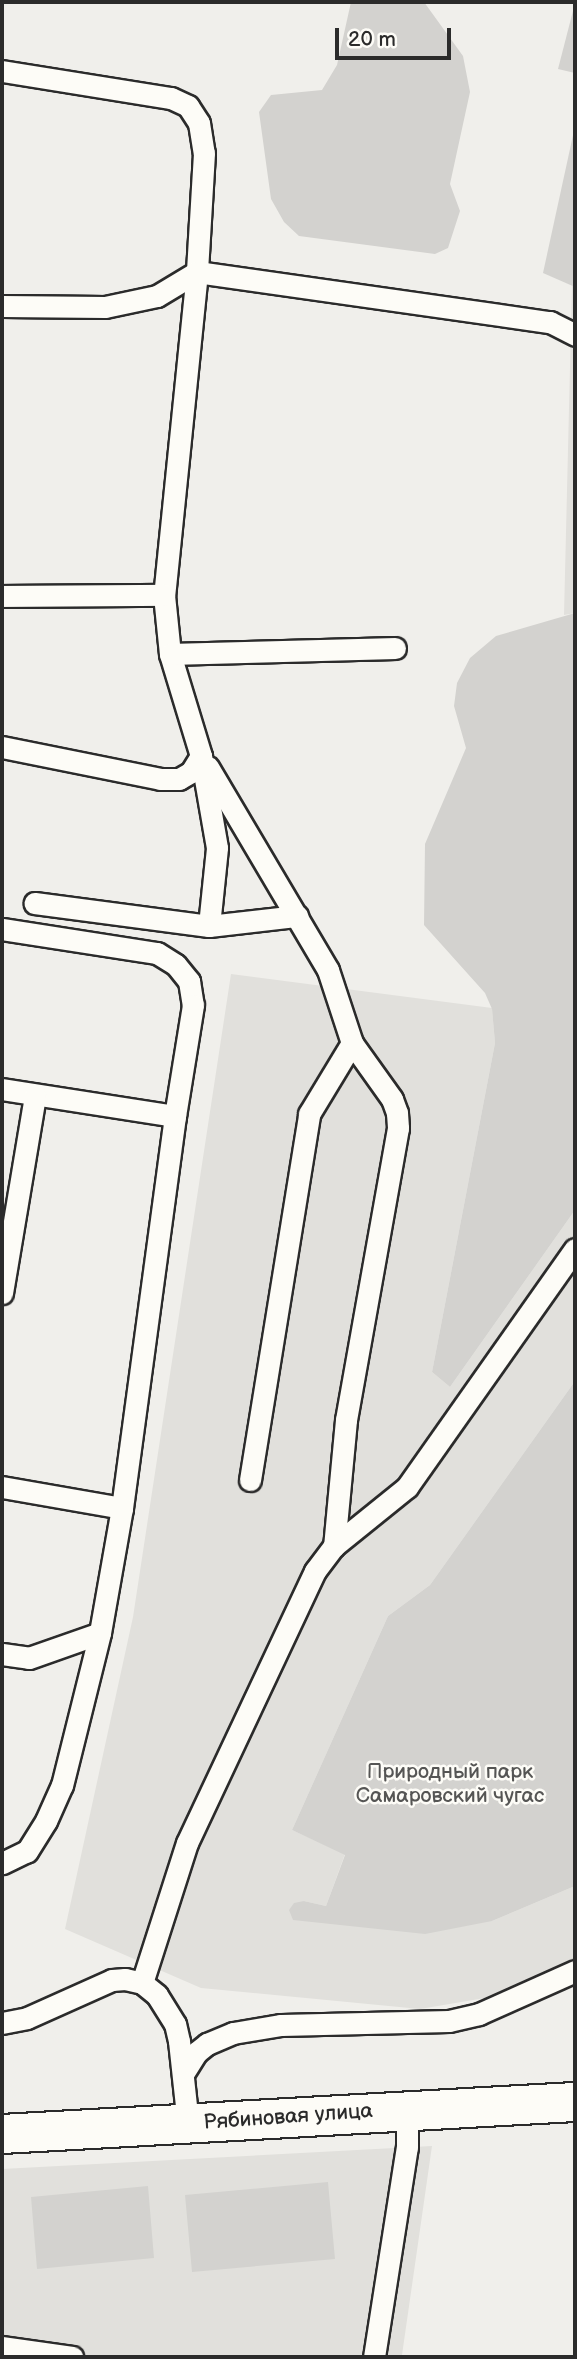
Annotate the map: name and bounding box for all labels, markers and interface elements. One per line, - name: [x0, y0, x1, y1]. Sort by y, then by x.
- scale bar: [339, 14, 454, 58]
- text: 20 m: [348, 27, 396, 52]
- park label: Природный парк Самаровский чугас: [356, 1759, 544, 1809]
- street label: Рябиновая улица: [202, 2099, 374, 2135]

